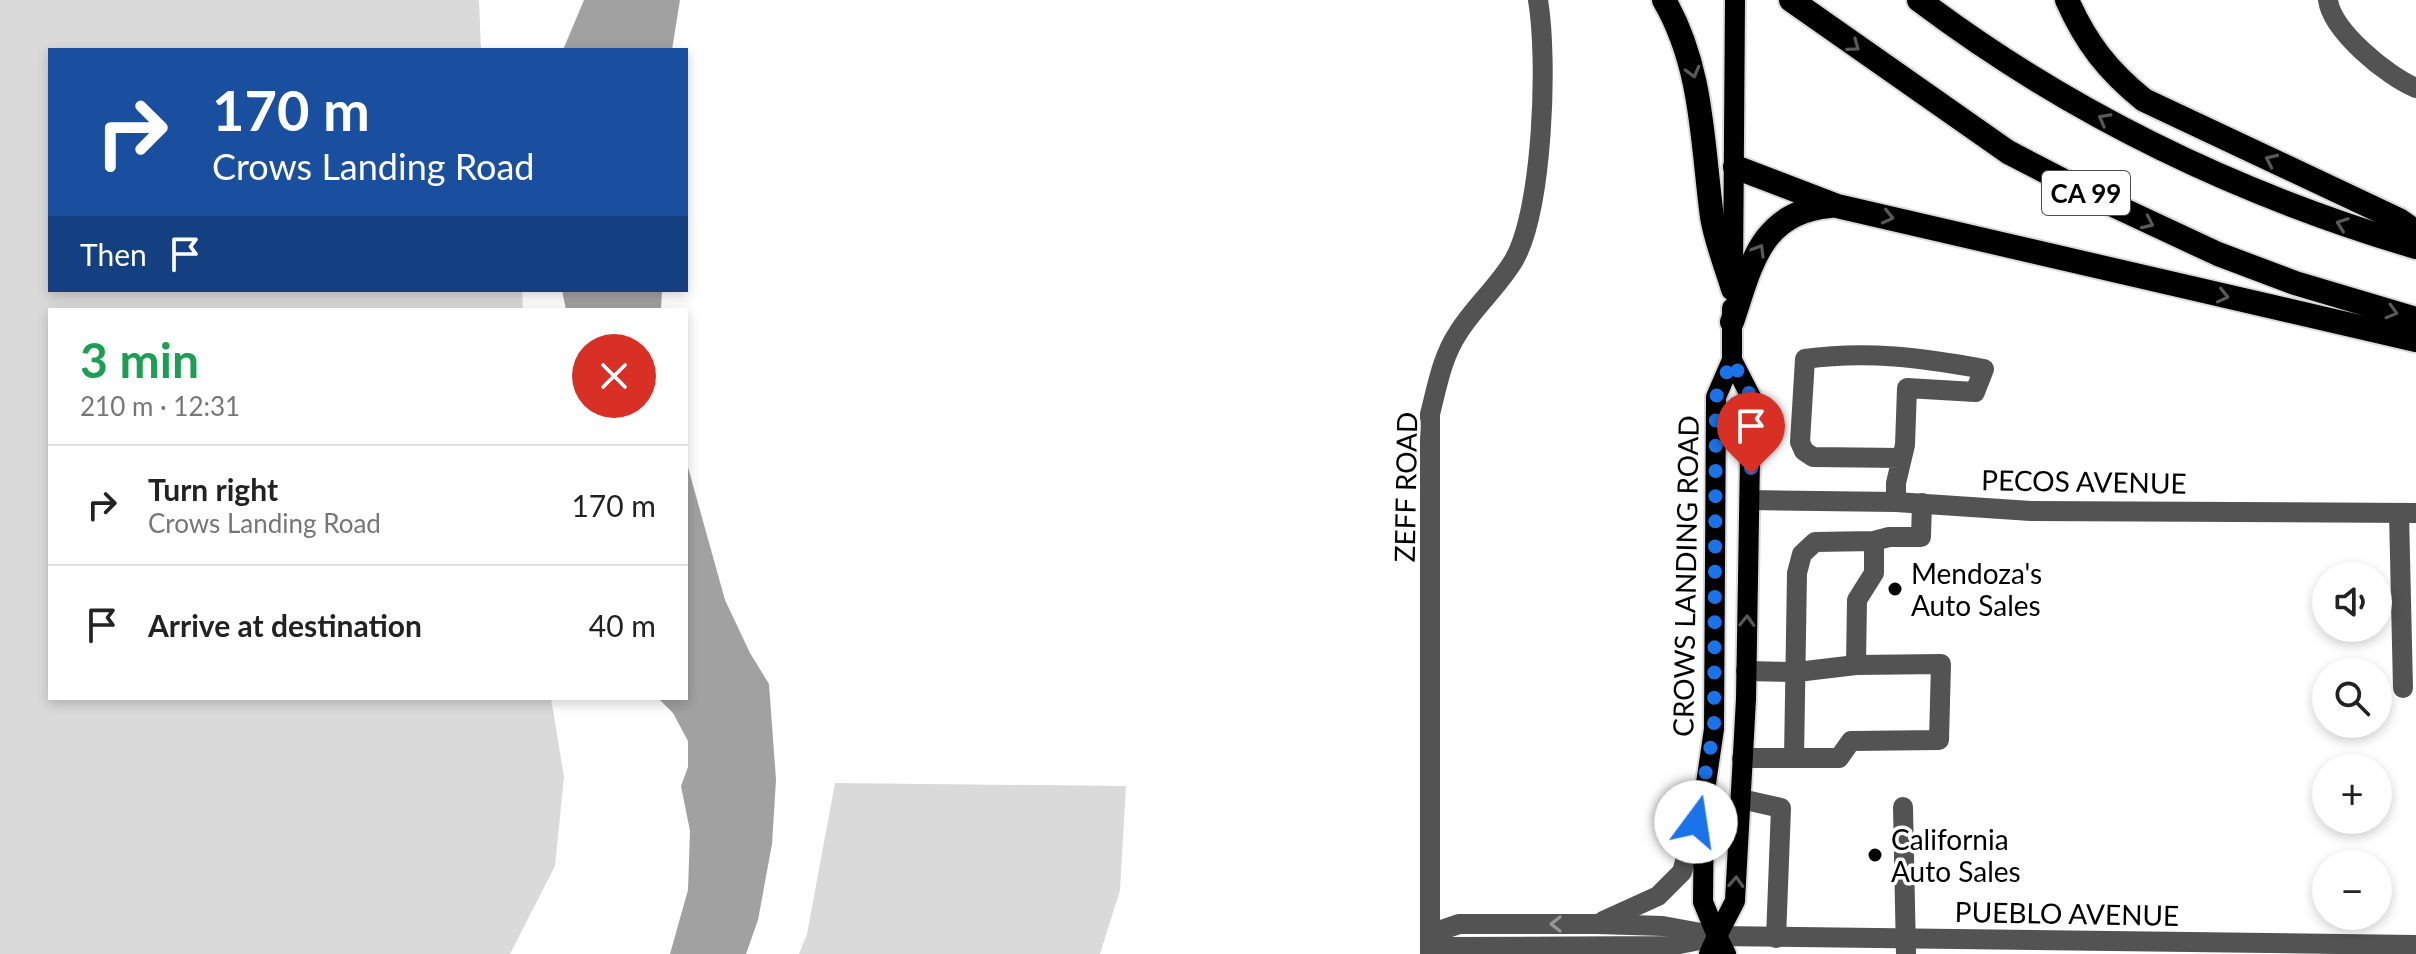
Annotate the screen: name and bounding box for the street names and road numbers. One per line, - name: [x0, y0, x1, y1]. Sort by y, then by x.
- road number: CA 99: [2042, 171, 2130, 215]
- street label: ZEFF ROAD: [1387, 411, 1423, 563]
- street label: CROWS LANDING ROAD: [1665, 415, 1705, 737]
- street label: PECOS AVENUE: [1981, 462, 2187, 500]
- street label: PUEBLO AVENUE: [1954, 894, 2180, 932]

